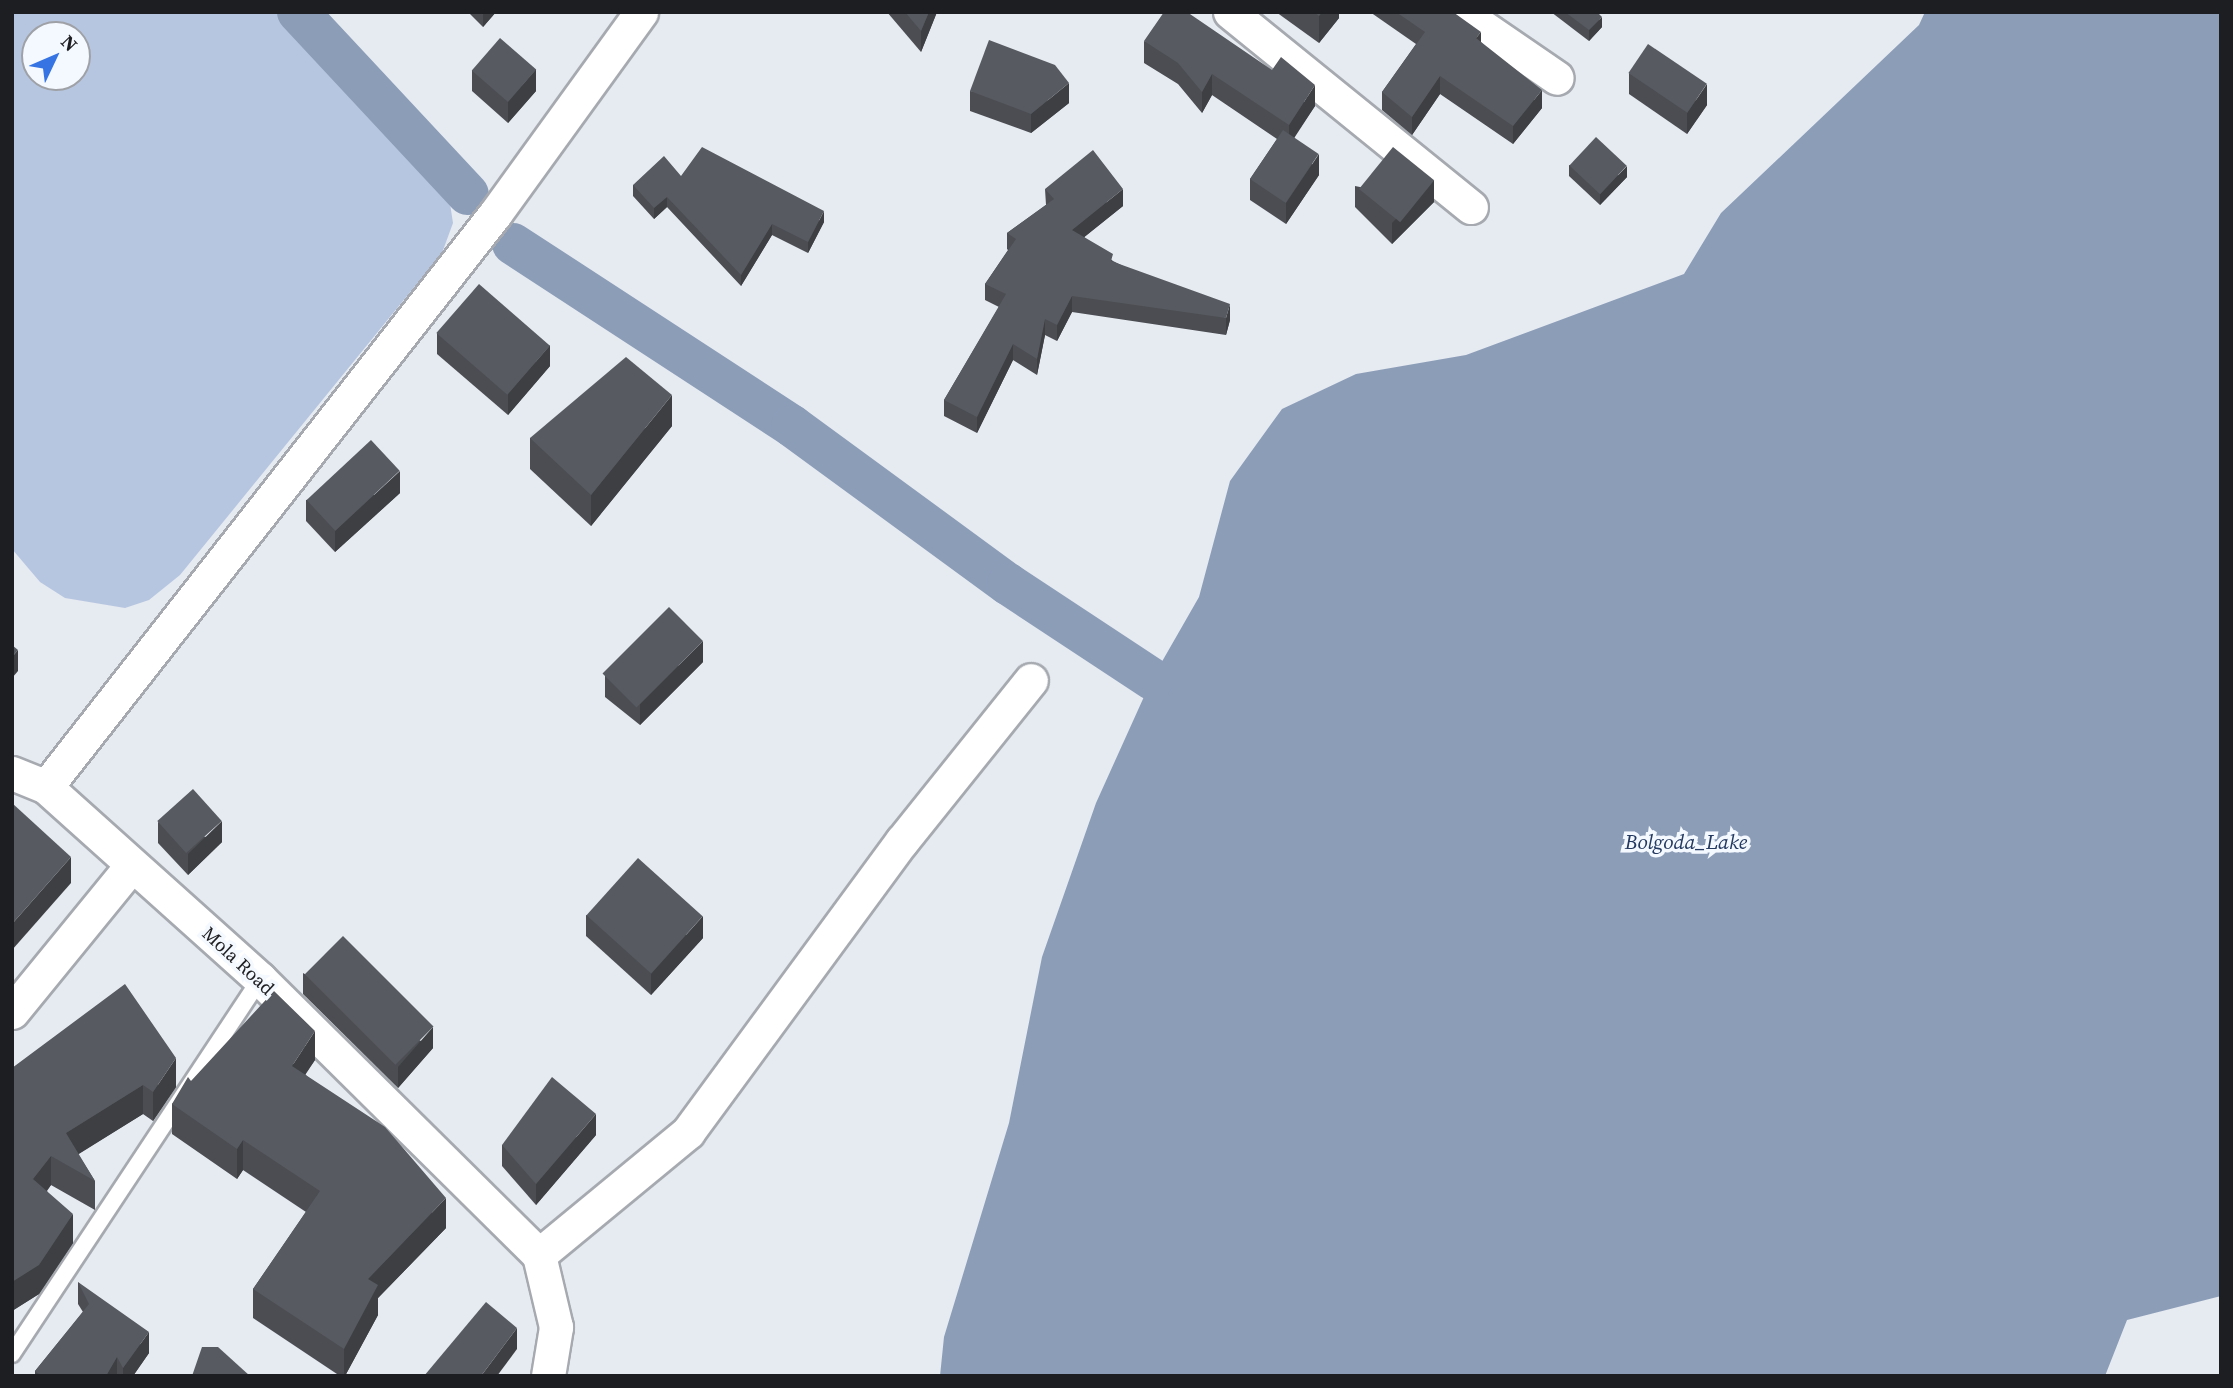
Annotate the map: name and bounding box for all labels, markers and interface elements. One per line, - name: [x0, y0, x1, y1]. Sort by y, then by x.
- north arrow: [21, 21, 91, 91]
- text: N: [56, 29, 84, 57]
- water label: Bolgoda_Lake: [1625, 829, 1747, 855]
- street label: Mola Road: [197, 922, 279, 1000]

